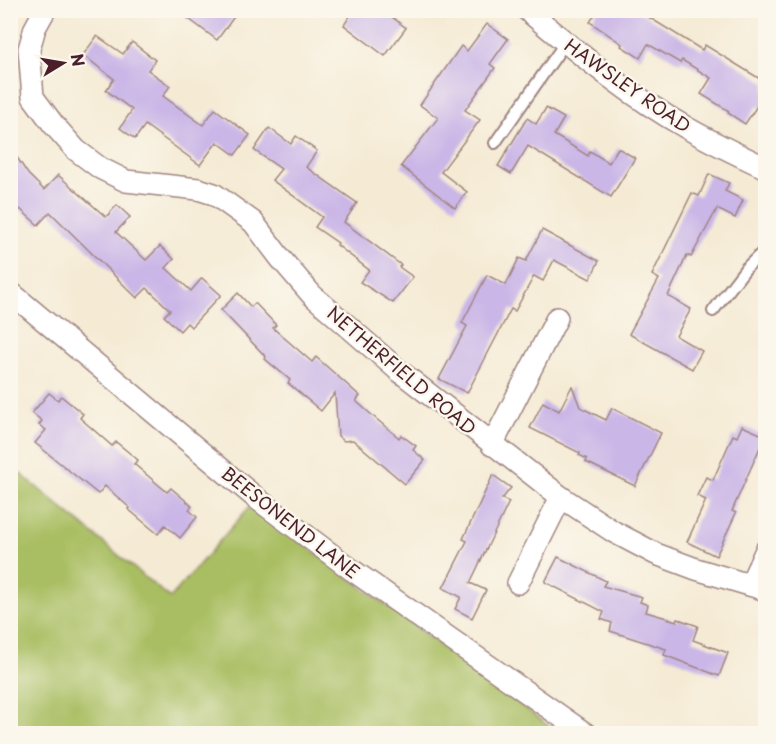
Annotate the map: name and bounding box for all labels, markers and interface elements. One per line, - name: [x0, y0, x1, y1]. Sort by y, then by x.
- street label: HAWSLEY ROAD: [559, 31, 697, 139]
- north arrow: [33, 33, 93, 93]
- text: N: [66, 51, 92, 68]
- street label: NETHERFIELD ROAD: [321, 299, 483, 441]
- street label: BEESONEND LANE: [216, 459, 366, 585]

